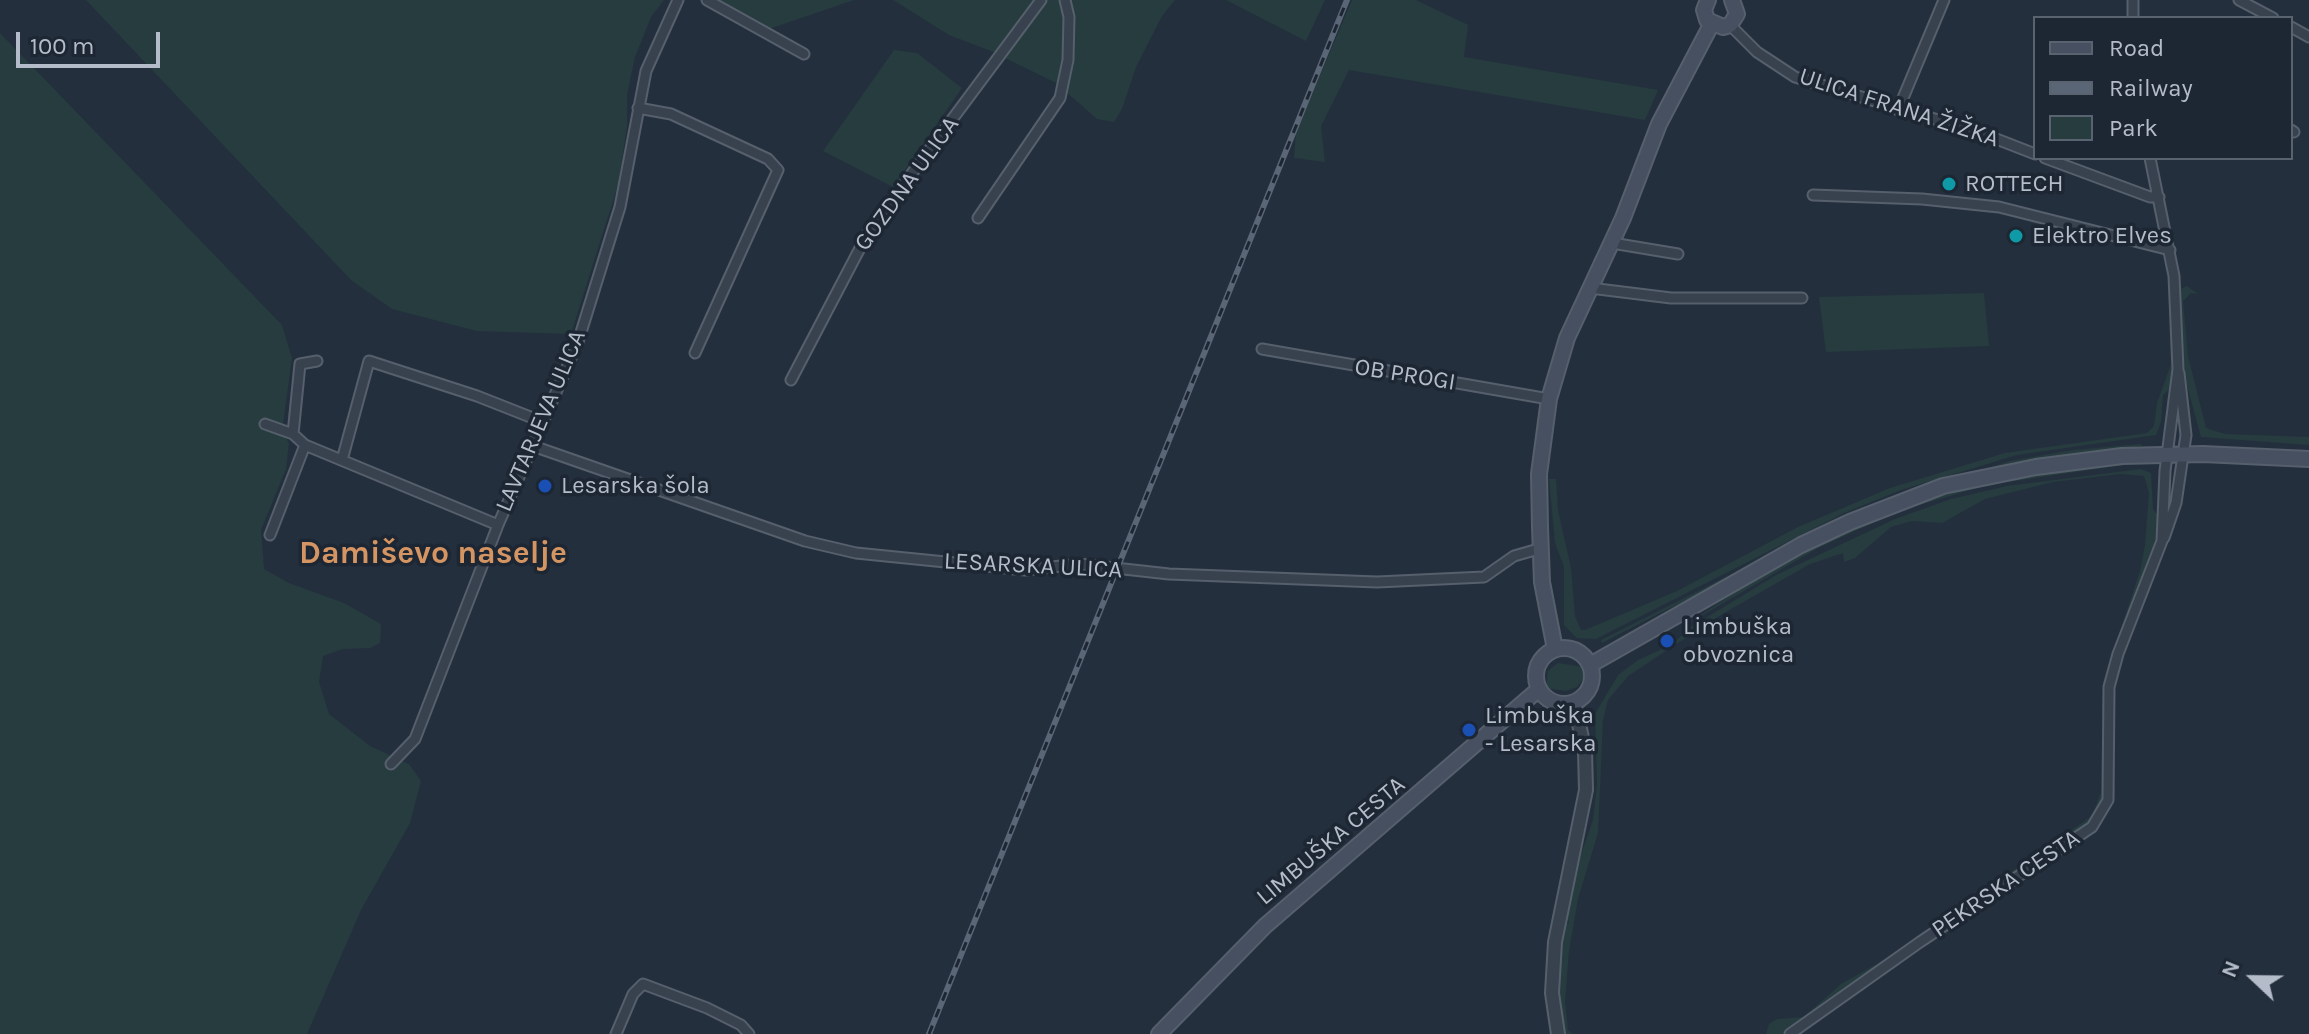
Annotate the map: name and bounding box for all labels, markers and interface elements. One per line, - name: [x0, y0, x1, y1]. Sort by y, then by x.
- scale bar: [20, 16, 164, 66]
- legend: [2033, 16, 2293, 160]
- text: 100 m: [30, 32, 95, 60]
- text: Road: [2109, 34, 2164, 62]
- street label: ULICA FRANA ŽIŽKA: [1796, 62, 2002, 154]
- text: Railway: [2109, 74, 2193, 102]
- street label: GOZDNA ULICA: [849, 111, 965, 257]
- text: Park: [2109, 114, 2158, 142]
- place label: ROTTECH: [1965, 170, 2063, 198]
- marker: ROTTECH: [1940, 175, 1958, 193]
- place label: Elektro Elves: [2032, 222, 2172, 250]
- marker: Elektro Elves: [2007, 227, 2025, 245]
- street label: LAVTARJEVA ULICA: [490, 326, 592, 516]
- street label: OB PROGI: [1352, 353, 1458, 397]
- place label: Lesarska šola: [561, 472, 710, 500]
- marker: Lesarska šola: [536, 477, 554, 495]
- district label: Damiševo naselje: [299, 535, 567, 573]
- street label: LESARSKA ULICA: [943, 547, 1123, 585]
- place label: Limbuška obvoznica: [1683, 613, 1794, 669]
- marker: Limbuška obvoznica: [1658, 632, 1676, 650]
- place label: Limbuška - Lesarska: [1485, 702, 1596, 758]
- marker: Limbuška - Lesarska: [1460, 721, 1478, 739]
- street label: LIMBUŠKA CESTA: [1251, 771, 1411, 911]
- street label: PEKRSKA CESTA: [1927, 824, 2085, 944]
- north arrow: [2213, 938, 2293, 1018]
- text: N: [2216, 957, 2246, 981]

